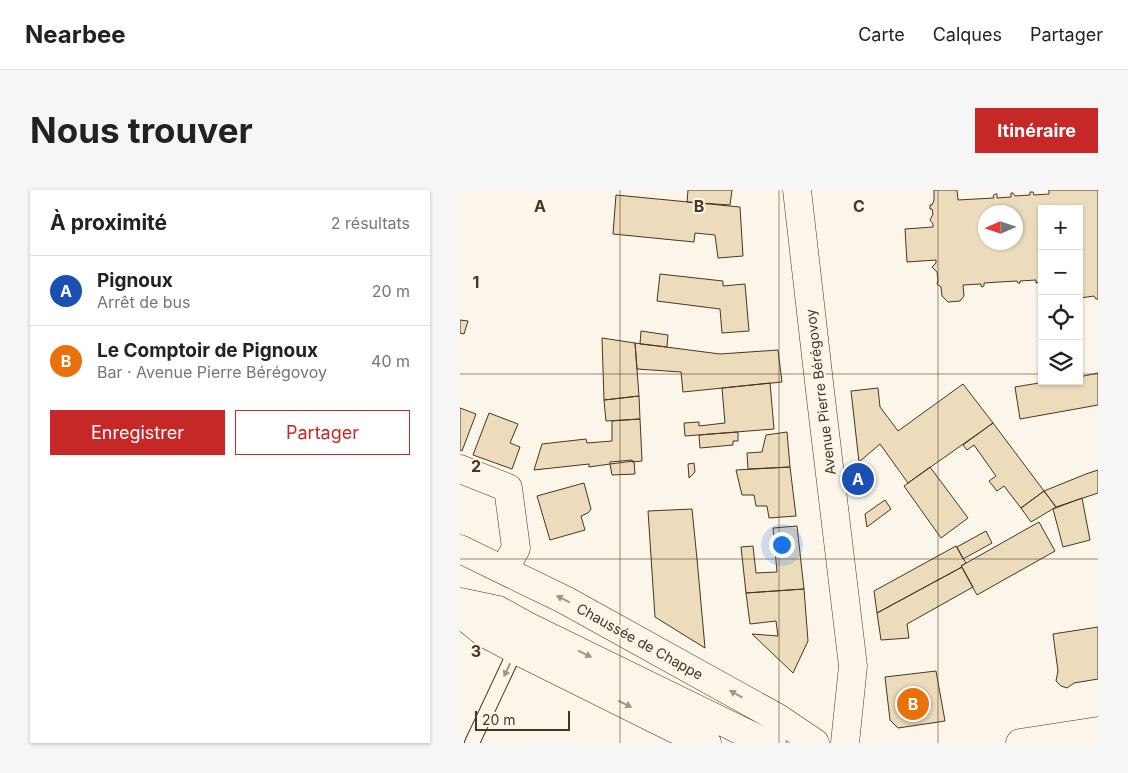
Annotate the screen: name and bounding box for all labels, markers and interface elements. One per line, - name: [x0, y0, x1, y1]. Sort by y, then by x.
- text: Nearbee: [25, 20, 126, 49]
- text: Carte: [858, 24, 905, 45]
- text: Calques: [933, 24, 1002, 45]
- text: Partager: [1030, 24, 1103, 45]
- button: Itinéraire: [975, 108, 1098, 153]
- text: Nous trouver: [30, 109, 253, 151]
- text: A: [534, 196, 546, 216]
- text: B: [694, 196, 704, 216]
- text: C: [853, 196, 865, 216]
- north arrow: [978, 205, 1023, 250]
- map controls: [1038, 205, 1083, 385]
- button: +: [1038, 205, 1083, 250]
- text: À proximité: [50, 210, 167, 235]
- text: 2 résultats: [331, 213, 410, 233]
- button: −: [1038, 250, 1083, 295]
- text: Pignoux: [97, 269, 173, 292]
- text: 1: [473, 272, 479, 292]
- text: A: [60, 281, 72, 301]
- text: 20 m: [372, 281, 410, 301]
- text: Arrêt de bus: [97, 292, 190, 312]
- button: locate: [1038, 295, 1083, 340]
- street label: Avenue Pierre Bérégovoy: [801, 308, 839, 476]
- text: Le Comptoir de Pignoux: [97, 339, 318, 362]
- button: layers: [1038, 340, 1083, 385]
- text: B: [61, 351, 71, 371]
- text: 40 m: [371, 351, 410, 371]
- text: Bar · Avenue Pierre Bérégovoy: [97, 362, 327, 382]
- button: Enregistrer: [50, 410, 225, 455]
- button: Partager: [235, 410, 410, 455]
- text: 2: [471, 456, 481, 476]
- pin: A: [842, 460, 874, 498]
- your location: [769, 532, 795, 558]
- one-way arrow: [556, 595, 570, 603]
- street label: Chaussée de Chappe: [574, 599, 706, 683]
- text: 3: [471, 641, 481, 661]
- one-way arrow: [578, 650, 592, 658]
- one-way arrow: [503, 663, 511, 677]
- pin: B: [897, 685, 929, 723]
- one-way arrow: [729, 690, 742, 699]
- one-way arrow: [618, 700, 632, 708]
- scale bar: [475, 708, 570, 731]
- text: 20 m: [482, 711, 516, 728]

